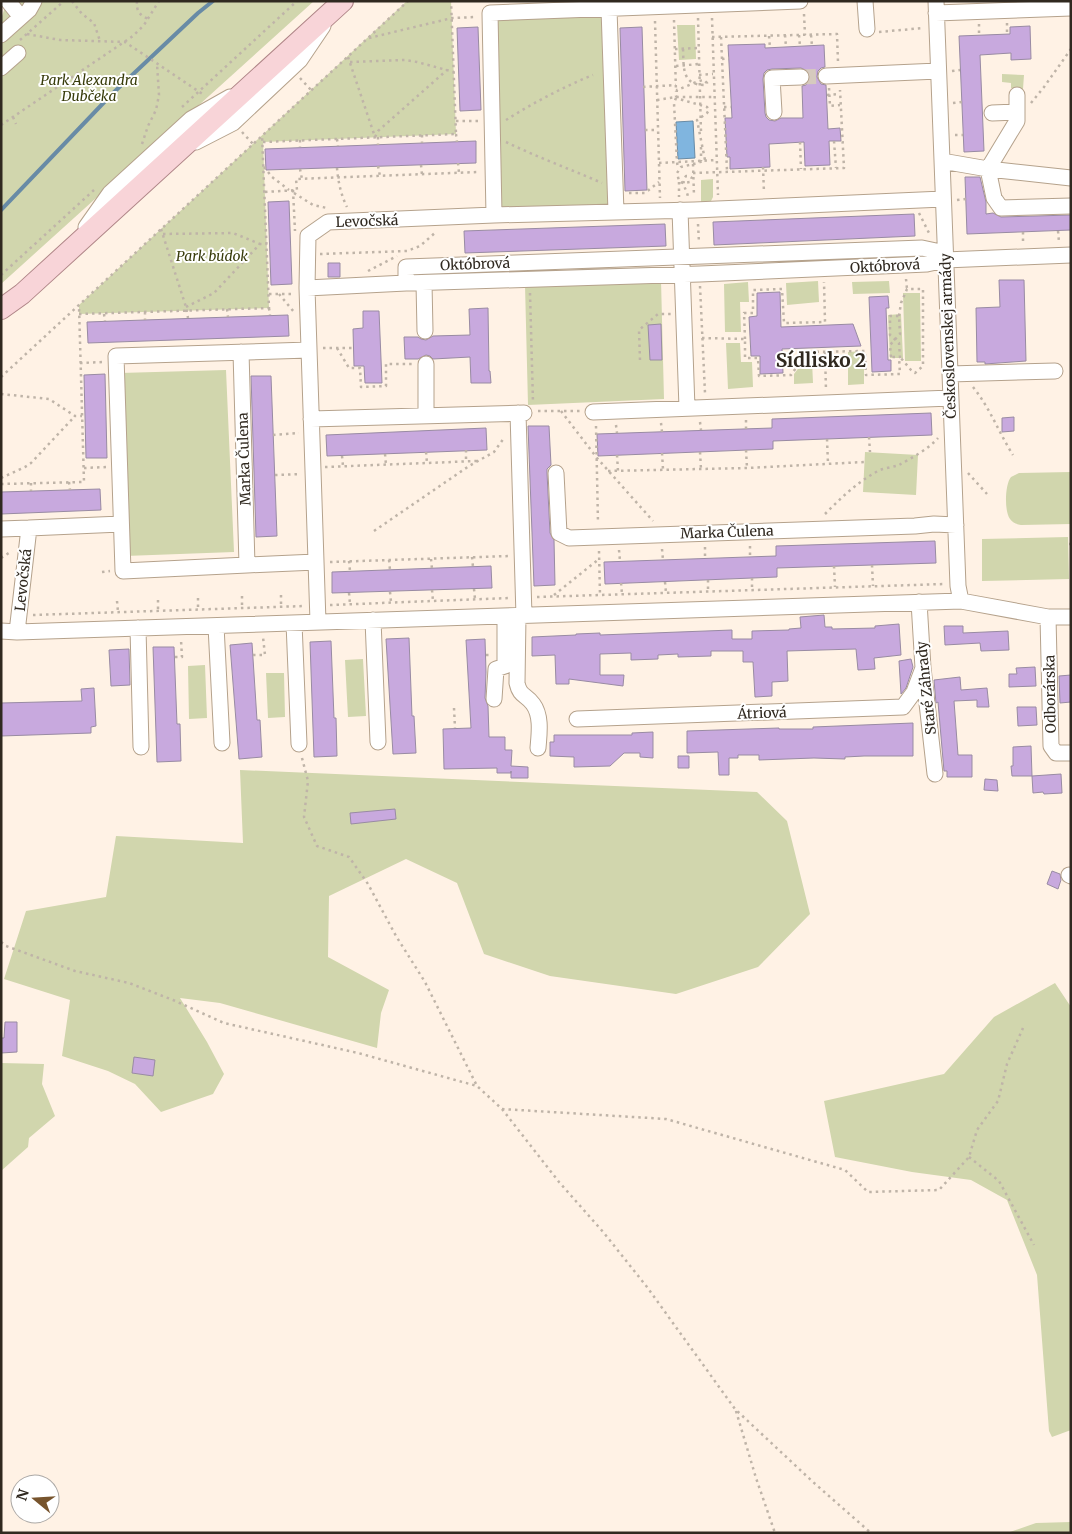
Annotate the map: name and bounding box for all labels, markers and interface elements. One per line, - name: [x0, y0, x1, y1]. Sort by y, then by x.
- park label: Park Alexandra Dubčeka: [40, 71, 138, 105]
- street label: Levočská: [335, 211, 399, 231]
- park label: Park búdok: [176, 247, 248, 265]
- street label: Československej armády: [936, 252, 960, 419]
- street label: Októbrová: [440, 254, 511, 274]
- street label: Októbrová: [850, 255, 921, 277]
- district label: Sídlisko 2: [776, 348, 866, 372]
- street label: Marka Čulena: [233, 412, 255, 506]
- street label: Marka Čulena: [680, 521, 774, 543]
- street label: Levočská: [11, 547, 35, 612]
- street label: Staré Záhrady: [912, 639, 940, 736]
- street label: Odborárska: [1040, 654, 1060, 733]
- street label: Átriová: [736, 703, 788, 723]
- north arrow: [10, 1474, 60, 1524]
- text: N: [12, 1487, 33, 1503]

